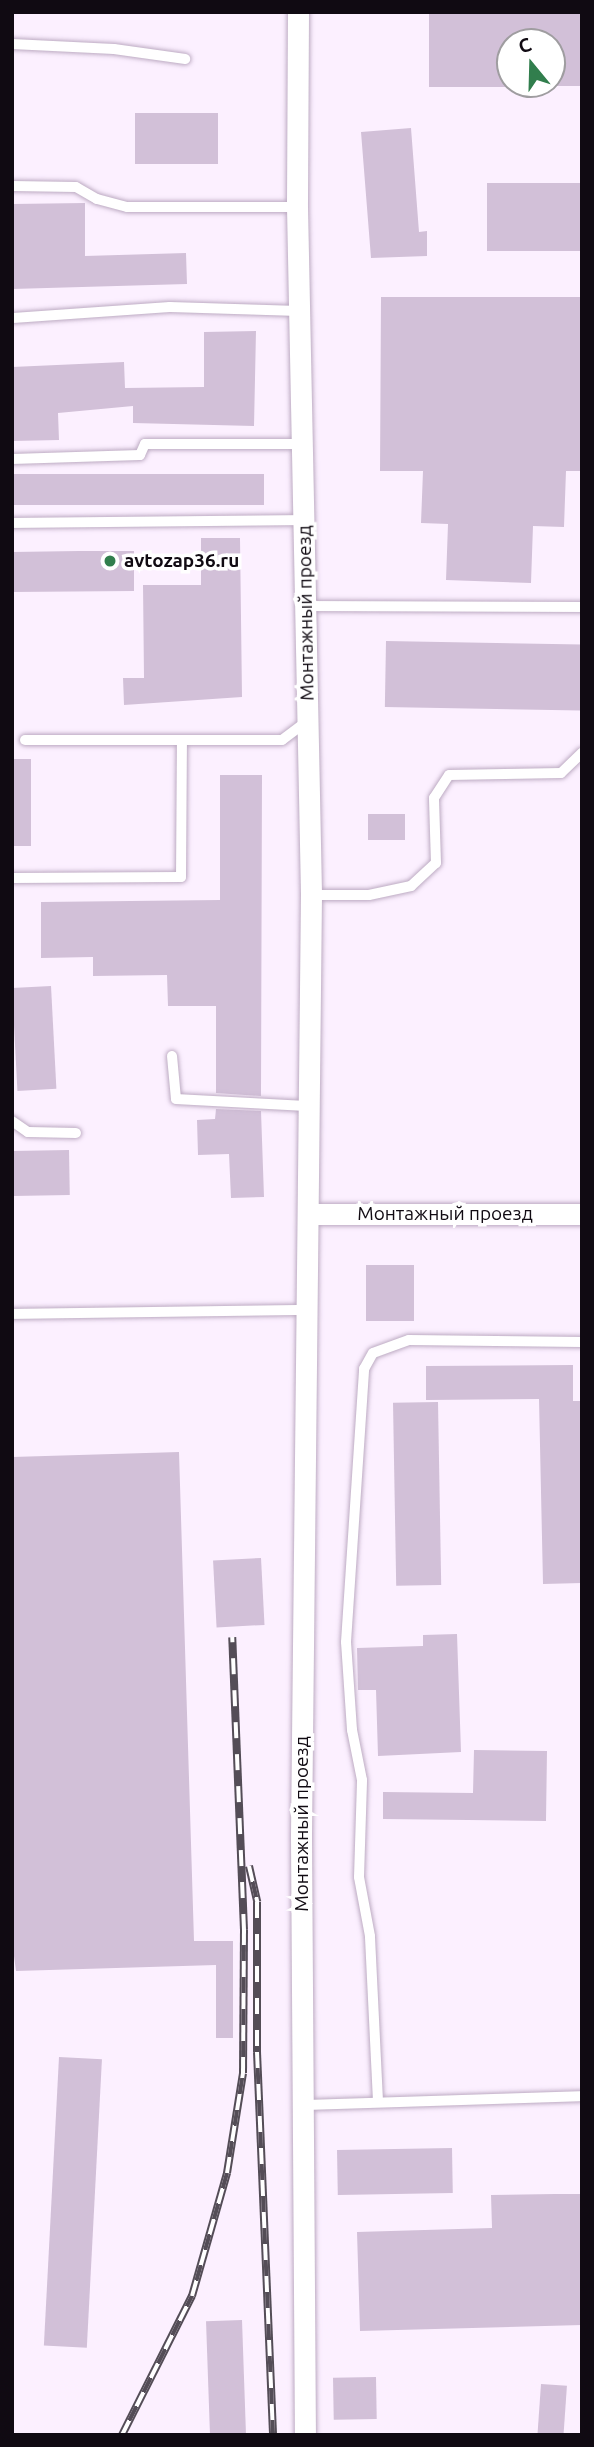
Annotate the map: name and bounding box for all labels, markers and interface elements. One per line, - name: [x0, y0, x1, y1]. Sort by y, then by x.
- north arrow: [496, 28, 566, 98]
- text: С: [515, 33, 534, 57]
- street label: Монтажный проезд: [293, 525, 319, 701]
- place label: avtozap36.ru: [124, 550, 239, 572]
- marker: avtozap36.ru: [102, 553, 118, 569]
- street label: Монтажный проезд: [357, 1203, 533, 1225]
- street label: Монтажный проезд: [291, 1736, 313, 1912]

